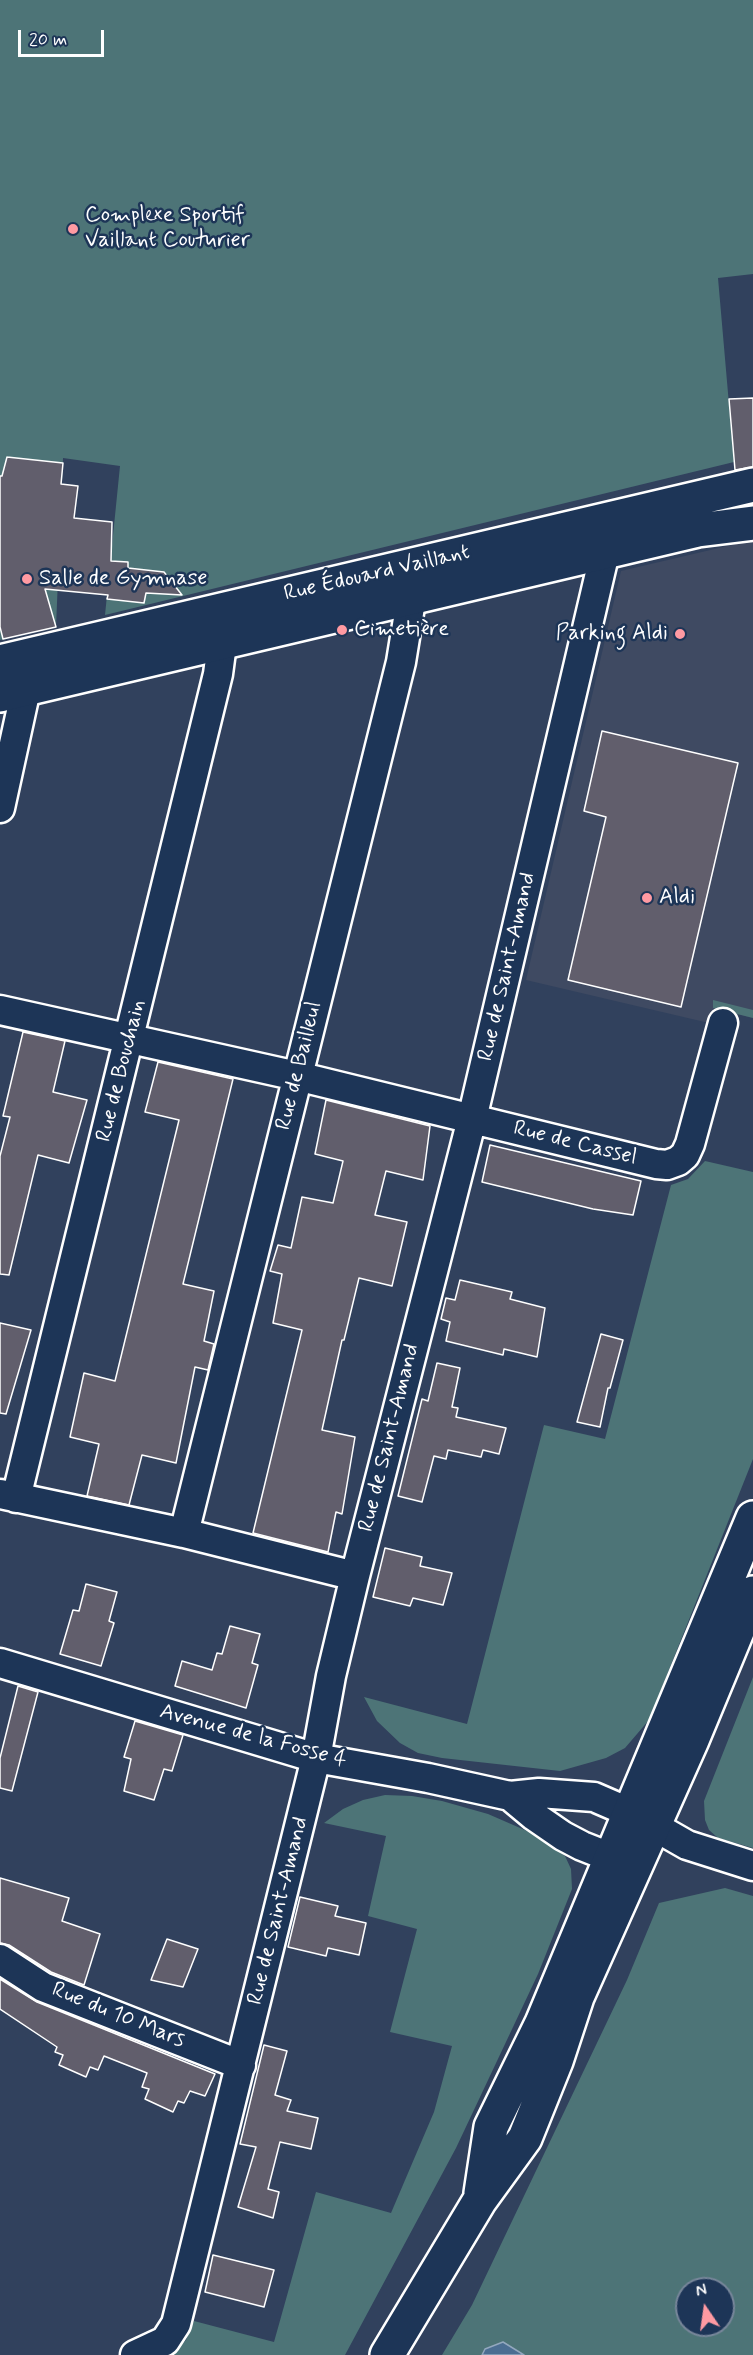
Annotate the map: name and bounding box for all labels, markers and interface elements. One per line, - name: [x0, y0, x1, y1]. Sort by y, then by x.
- scale bar: [21, 18, 106, 56]
- text: 20 m: [29, 28, 67, 52]
- place label: Complexe Sportif Vaillant Couturier: [85, 203, 250, 254]
- marker: Complexe Sportif Vaillant Couturier: [66, 222, 80, 236]
- street label: Rue Édouard Vaillant: [282, 540, 472, 608]
- place label: Salle de Gymnase: [39, 566, 207, 592]
- marker: Salle de Gymnase: [20, 572, 34, 586]
- place label: Cimetière: [354, 617, 449, 643]
- place label: Parking Aldi: [556, 621, 668, 647]
- marker: Cimetière: [335, 623, 349, 637]
- marker: Parking Aldi: [673, 627, 687, 641]
- street label: Rue de Saint-Amand: [473, 870, 543, 1064]
- place label: Aldi: [659, 885, 695, 911]
- marker: Aldi: [640, 891, 654, 905]
- street label: Rue de Bouchain: [92, 997, 152, 1145]
- street label: Rue de Bailleul: [271, 999, 329, 1133]
- street label: Rue de Cassel: [511, 1116, 639, 1172]
- street label: Rue de Saint-Amand: [354, 1341, 426, 1535]
- street label: Avenue de la Fosse 4: [157, 1699, 349, 1775]
- street label: Rue de Saint-Amand: [243, 1814, 315, 2008]
- street label: Rue du 10 Mars: [48, 1977, 188, 2055]
- north arrow: [675, 2277, 735, 2337]
- text: N: [694, 2279, 709, 2302]

